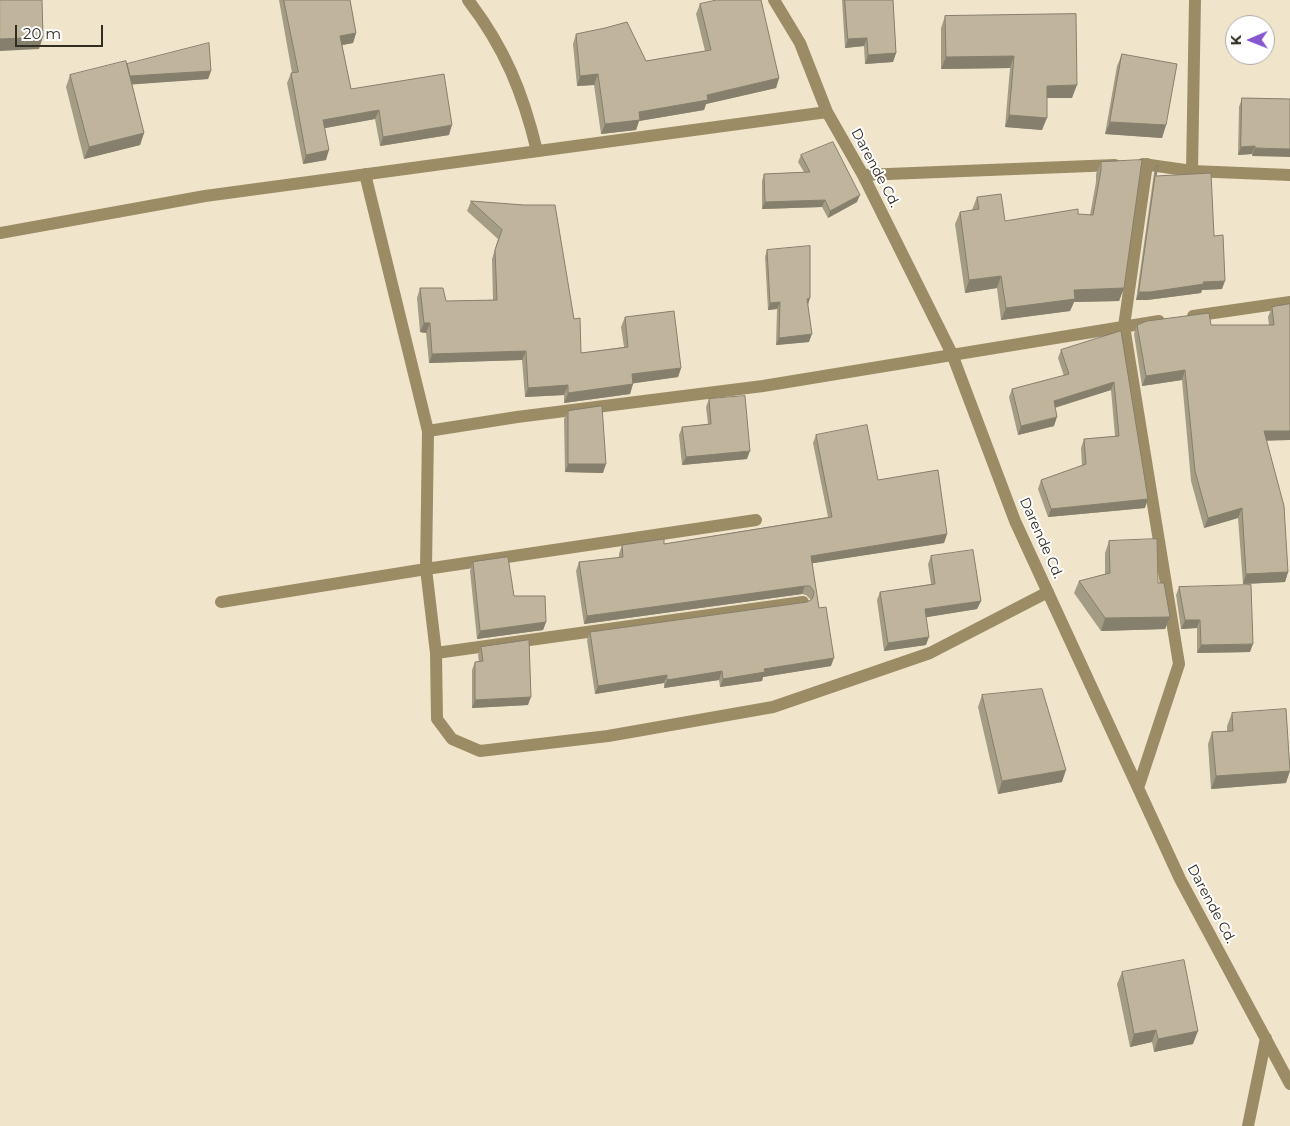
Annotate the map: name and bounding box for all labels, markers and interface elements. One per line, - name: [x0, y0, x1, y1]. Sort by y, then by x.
- scale bar: [18, 15, 105, 47]
- north arrow: [1225, 15, 1275, 65]
- text: 20 m: [23, 24, 61, 43]
- text: K: [1227, 35, 1245, 46]
- street label: Darende Cd.: [847, 126, 903, 210]
- street label: Darende Cd.: [1016, 495, 1066, 581]
- street label: Darende Cd.: [1183, 862, 1239, 946]

